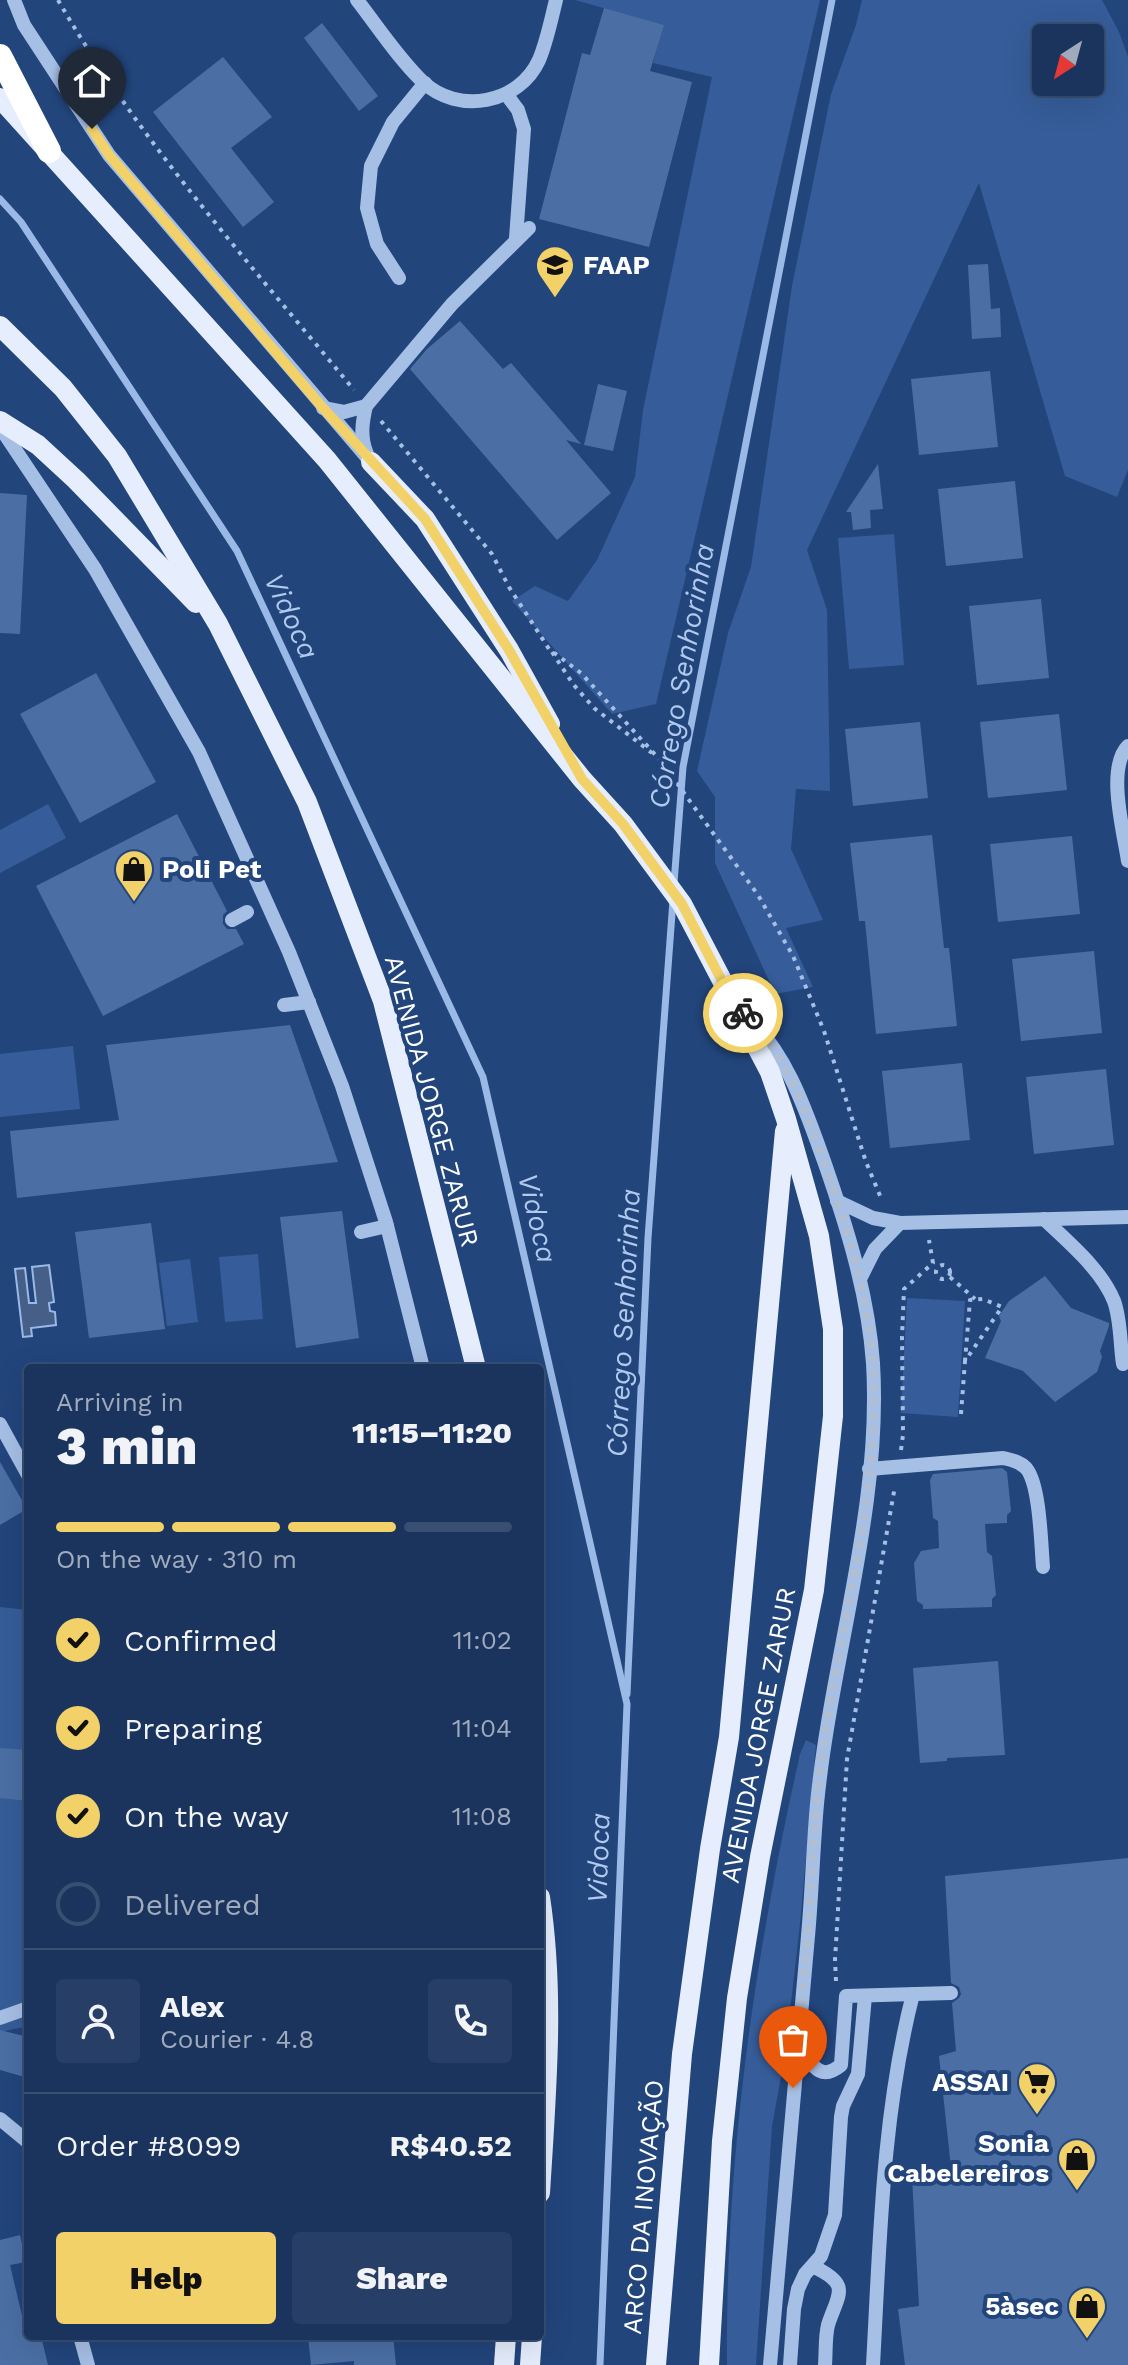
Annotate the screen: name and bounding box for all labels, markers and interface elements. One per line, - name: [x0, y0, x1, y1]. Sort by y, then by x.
- north arrow: [1032, 24, 1104, 96]
- map controls: [1032, 24, 1104, 96]
- pin: [58, 47, 126, 129]
- icon: home: [70, 59, 114, 103]
- school or university icon: FAAP: [534, 244, 576, 299]
- place label: FAAP: [583, 250, 650, 280]
- water label: Córrego Senhorinha: [642, 541, 721, 811]
- water label: Vidoca: [257, 568, 326, 664]
- shop icon: Poli Pet: [113, 848, 155, 903]
- place label: Poli Pet: [162, 854, 262, 884]
- street label: AVENIDA JORGE ZARUR: [379, 952, 485, 1250]
- courier: [703, 973, 783, 1053]
- icon: bike: [721, 991, 765, 1035]
- water label: Vidoca: [511, 1170, 564, 1266]
- water label: Córrego Senhorinha: [600, 1188, 647, 1458]
- text: Arriving in: [56, 1387, 184, 1417]
- text: 11:15–11:20: [352, 1415, 512, 1450]
- text: 3 min: [56, 1416, 198, 1477]
- text: On the way · 310 m: [56, 1544, 297, 1574]
- street label: AVENIDA JORGE ZARUR: [715, 1585, 801, 1885]
- icon: check: [56, 1618, 100, 1662]
- text: Confirmed: [124, 1623, 278, 1658]
- text: 11:02: [453, 1625, 512, 1655]
- icon: check: [56, 1706, 100, 1750]
- text: Preparing: [124, 1711, 262, 1746]
- text: 11:04: [452, 1713, 512, 1743]
- icon: check: [56, 1794, 100, 1838]
- text: On the way: [124, 1799, 289, 1834]
- text: 11:08: [452, 1801, 512, 1831]
- water label: Vidoca: [580, 1812, 617, 1904]
- text: Delivered: [124, 1887, 261, 1922]
- button: person: [56, 1979, 140, 2063]
- button: phone: [428, 1979, 512, 2063]
- text: Alex: [160, 1989, 224, 2024]
- pin: [759, 2006, 827, 2088]
- icon: bag: [771, 2018, 815, 2062]
- text: Courier · 4.8: [160, 2024, 314, 2054]
- supermarket icon: ASSAI: [1016, 2061, 1058, 2116]
- place label: ASSAI: [932, 2067, 1009, 2097]
- street label: ARCO DA INOVAÇÃO: [617, 2079, 669, 2335]
- text: Order #8099: [56, 2128, 241, 2163]
- text: R$40.52: [390, 2128, 512, 2163]
- place label: Sonia Cabelereiros: [887, 2128, 1049, 2188]
- shop icon: Sonia Cabelereiros: [1056, 2137, 1098, 2192]
- button: Help: [56, 2232, 276, 2324]
- button: Share: [292, 2232, 512, 2324]
- shop icon: 5àsec: [1066, 2285, 1108, 2340]
- place label: 5àsec: [985, 2291, 1059, 2321]

